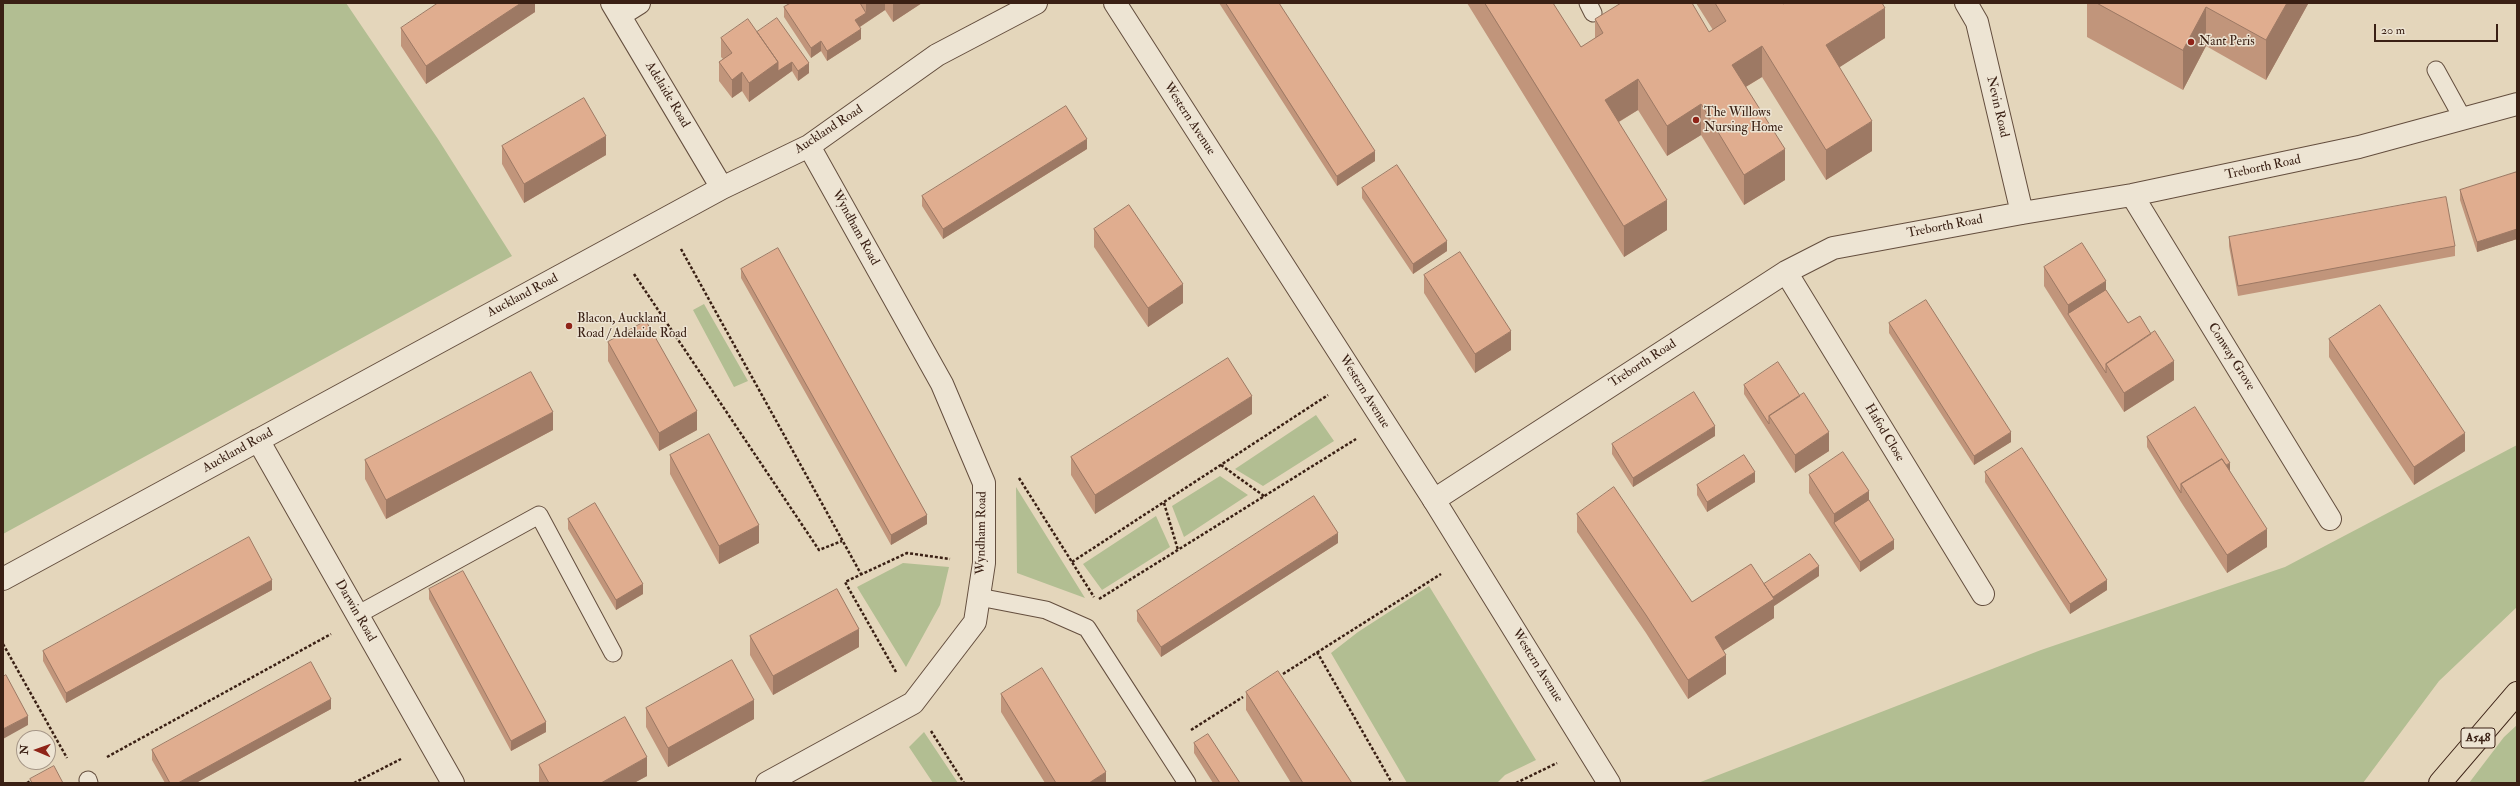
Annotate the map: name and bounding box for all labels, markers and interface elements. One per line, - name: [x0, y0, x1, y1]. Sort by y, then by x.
- scale bar: [2376, 16, 2500, 42]
- text: 20 m: [2381, 23, 2405, 38]
- place label: Nant Peris: [2199, 34, 2255, 50]
- marker: Nant Peris: [2186, 37, 2196, 47]
- street label: Adelaide Road: [641, 59, 693, 131]
- street label: Nevin Road: [1982, 75, 2012, 139]
- street label: Western Avenue: [1160, 80, 1218, 158]
- street label: Auckland Road: [792, 102, 866, 158]
- place label: The Willows Nursing Home: [1704, 105, 1783, 136]
- marker: The Willows Nursing Home: [1691, 115, 1701, 125]
- street label: Treborth Road: [2224, 152, 2302, 184]
- street label: Wyndham Road: [828, 188, 882, 268]
- street label: Treborth Road: [1906, 212, 1984, 242]
- street label: Auckland Road: [485, 271, 561, 321]
- place label: Blacon, Auckland Road / Adelaide Road: [577, 311, 687, 342]
- street label: Conway Grove: [2204, 320, 2258, 394]
- marker: Blacon, Auckland Road / Adelaide Road: [564, 321, 574, 331]
- street label: Treborth Road: [1607, 337, 1679, 391]
- street label: Western Avenue: [1335, 352, 1393, 432]
- street label: Hafod Close: [1861, 401, 1907, 465]
- street label: Auckland Road: [200, 425, 276, 477]
- street label: Wyndham Road: [973, 491, 991, 575]
- street label: Darwin Road: [331, 577, 379, 645]
- street label: Western Avenue: [1508, 626, 1566, 706]
- road number: A548: [2461, 728, 2495, 748]
- north arrow: [16, 730, 56, 770]
- text: N: [18, 744, 31, 755]

